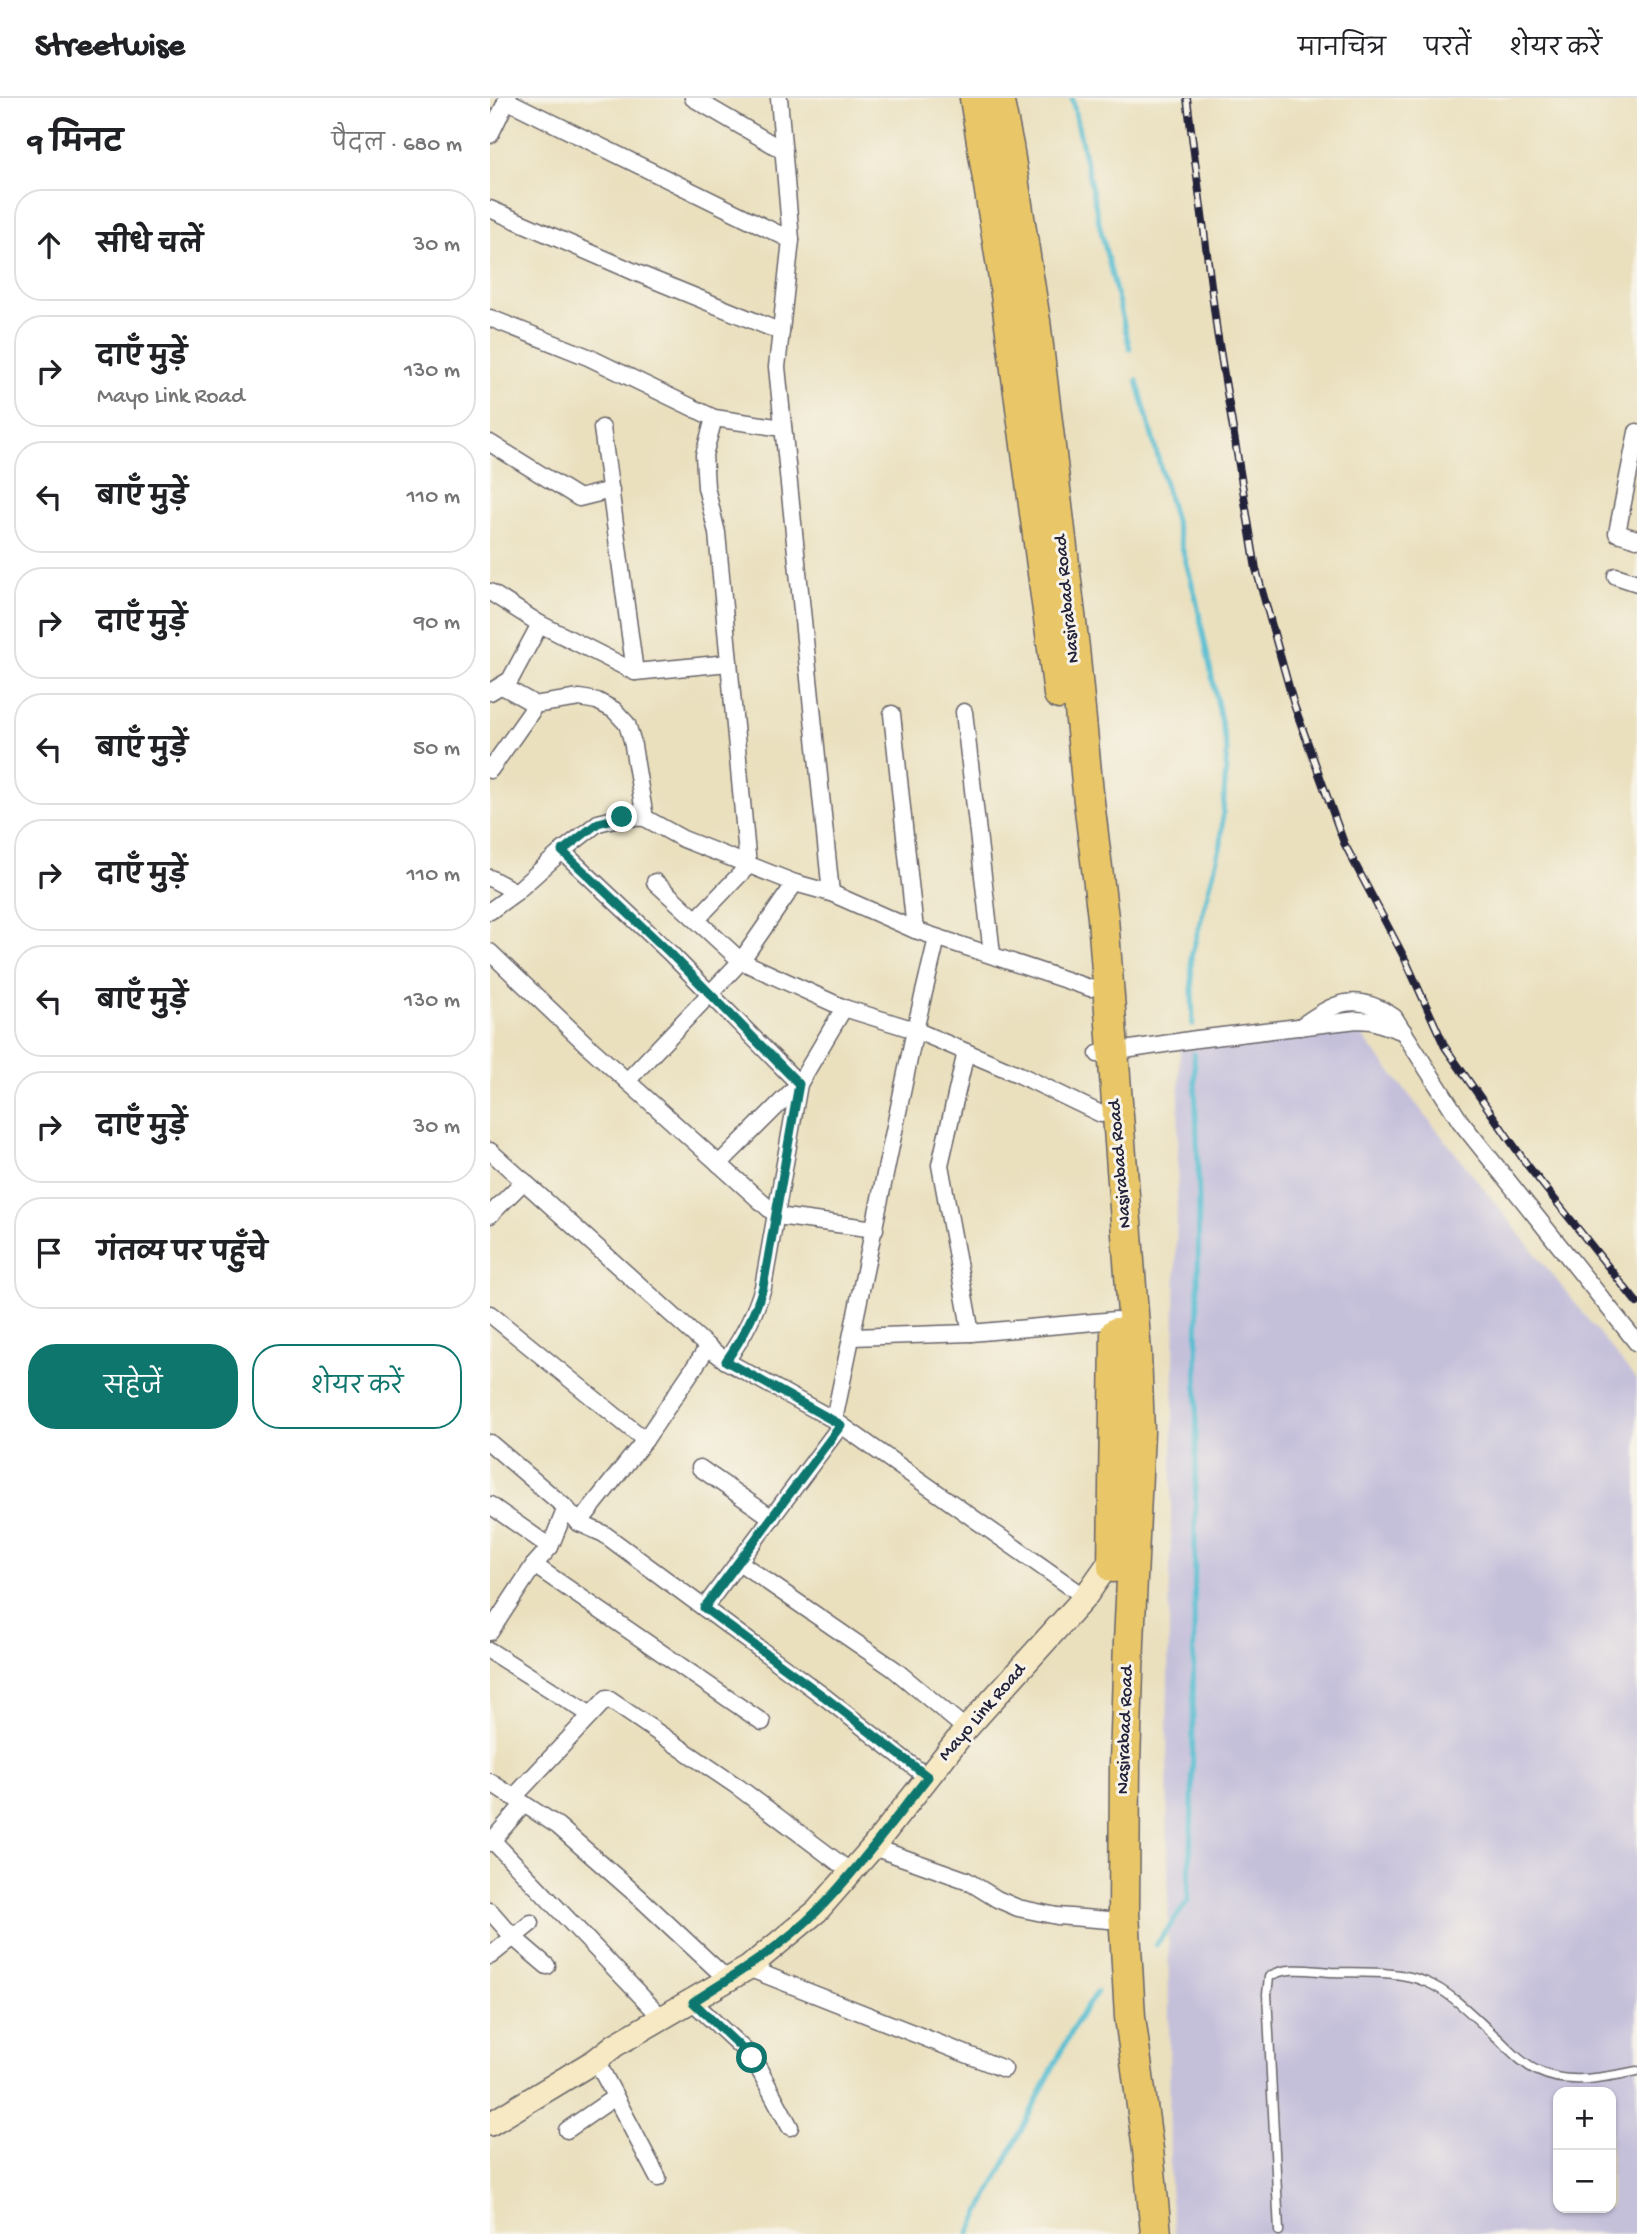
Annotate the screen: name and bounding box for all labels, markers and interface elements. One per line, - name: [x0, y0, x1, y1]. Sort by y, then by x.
- text: Streetwise: [35, 29, 185, 67]
- text: मानचित्र: [1298, 36, 1386, 65]
- text: परतें: [1424, 36, 1471, 65]
- text: शेयर करें: [1509, 36, 1602, 65]
- text: 9 मिनट: [28, 128, 123, 163]
- text: पैदल · 680 m: [332, 132, 462, 159]
- icon: ahead: [30, 226, 68, 264]
- text: सीधे चलें: [97, 232, 203, 263]
- text: 30 m: [413, 232, 460, 259]
- text: दाएँ मुड़ें: [97, 344, 187, 375]
- icon: right: [30, 352, 68, 390]
- text: 130 m: [404, 358, 460, 385]
- text: Mayo Link Road: [97, 384, 245, 411]
- icon: left: [30, 478, 68, 516]
- text: बाएँ मुड़ें: [97, 484, 188, 515]
- text: 110 m: [407, 484, 460, 511]
- street label: Nasirabad Road: [1050, 532, 1086, 664]
- icon: right: [30, 604, 68, 642]
- text: दाएँ मुड़ें: [97, 610, 187, 641]
- text: 90 m: [414, 610, 460, 637]
- icon: left: [30, 730, 68, 768]
- text: बाएँ मुड़ें: [97, 736, 188, 767]
- text: 50 m: [413, 736, 460, 763]
- route end: [606, 801, 637, 832]
- icon: right: [30, 856, 68, 894]
- text: दाएँ मुड़ें: [97, 862, 187, 893]
- text: 110 m: [407, 862, 460, 889]
- icon: left: [30, 982, 68, 1020]
- text: बाएँ मुड़ें: [97, 988, 188, 1019]
- text: 130 m: [404, 988, 460, 1015]
- street label: Nasirabad Road: [1104, 1097, 1138, 1229]
- icon: right: [30, 1108, 68, 1146]
- text: दाएँ मुड़ें: [97, 1114, 187, 1145]
- text: 30 m: [413, 1114, 460, 1141]
- icon: arrive: [30, 1234, 68, 1272]
- text: गंतव्य पर पहुँचे: [97, 1240, 267, 1271]
- button: सहेजें: [28, 1344, 238, 1429]
- button: शेयर करें: [252, 1344, 462, 1429]
- street label: Mayo Link Road: [934, 1658, 1033, 1767]
- street label: Nasirabad Road: [1112, 1663, 1140, 1795]
- route start: [736, 2042, 767, 2073]
- map controls: [1553, 2087, 1616, 2213]
- button: +: [1553, 2087, 1616, 2150]
- button: −: [1553, 2150, 1616, 2213]

